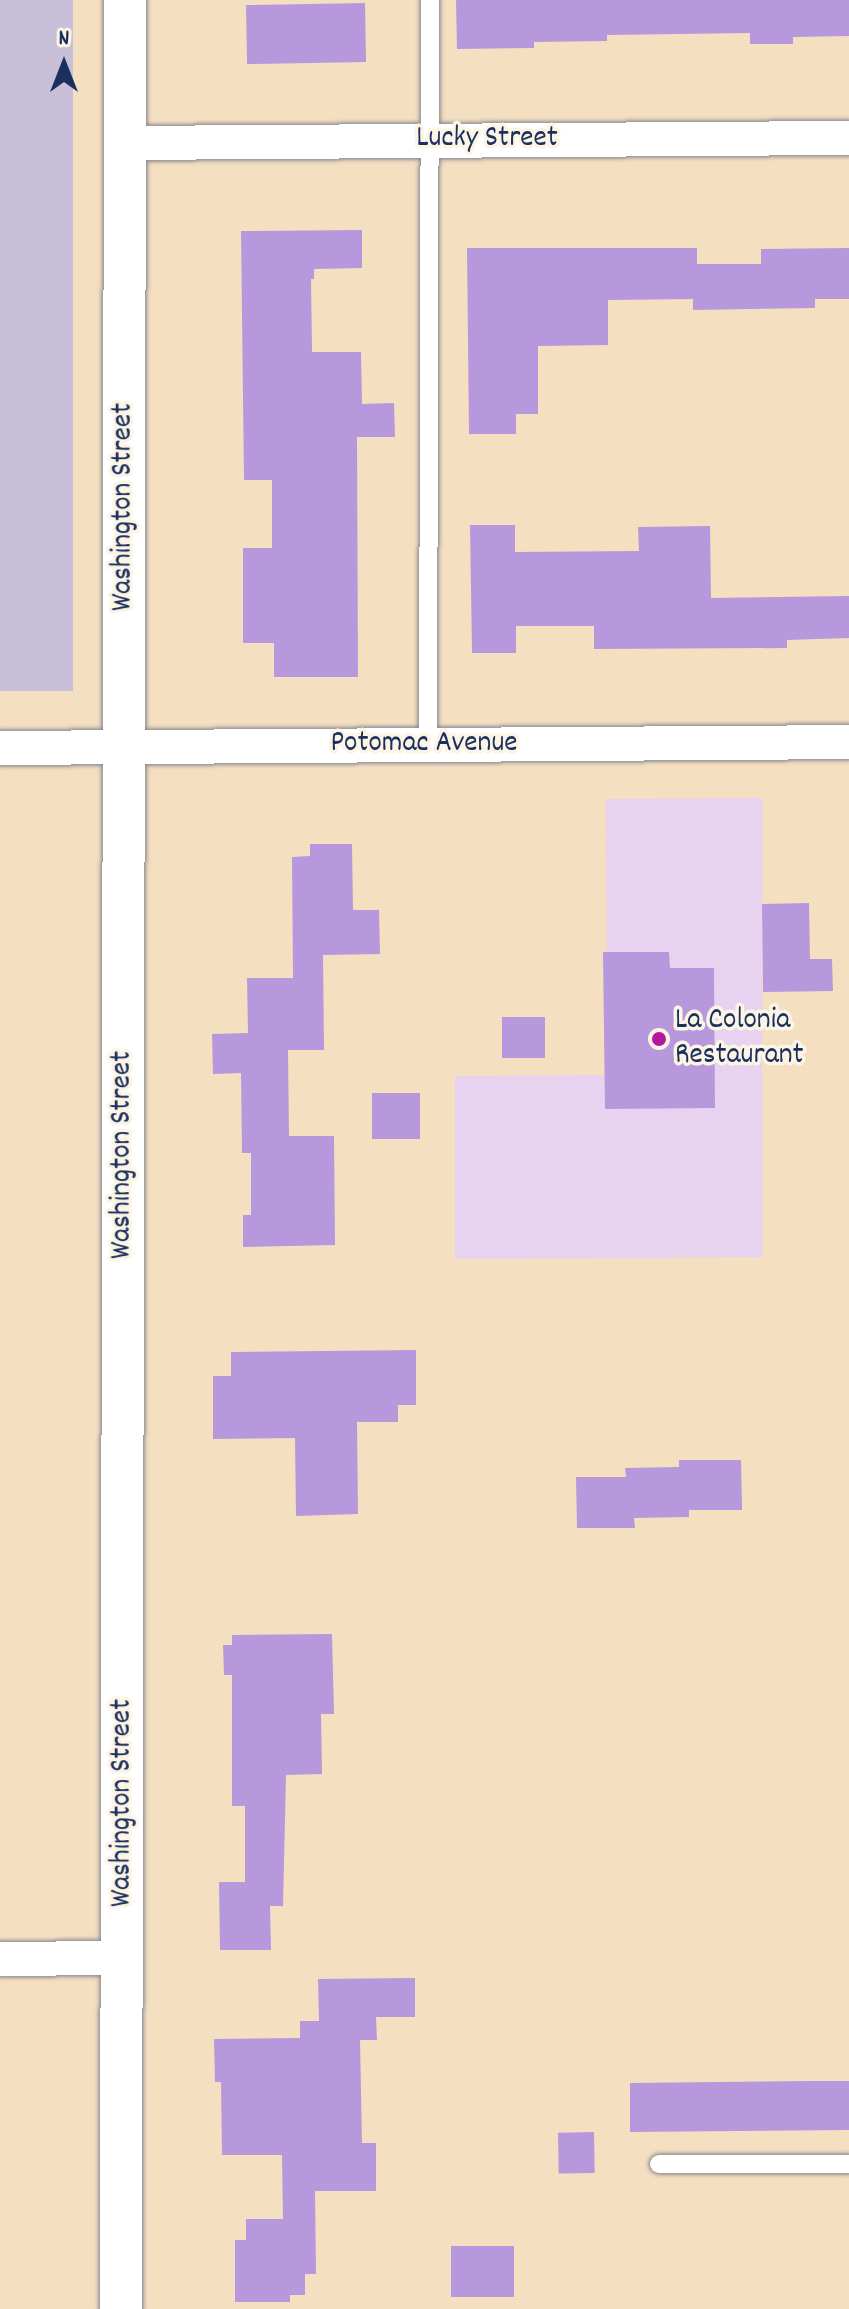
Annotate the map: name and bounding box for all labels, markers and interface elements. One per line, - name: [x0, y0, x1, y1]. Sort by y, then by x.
- north arrow: [24, 24, 104, 104]
- text: N: [59, 24, 69, 55]
- street label: Lucky Street: [416, 122, 558, 158]
- street label: Washington Street: [107, 403, 143, 611]
- street label: Potomac Avenue: [330, 727, 518, 763]
- place label: La Colonia Restaurant: [675, 1004, 804, 1074]
- marker: La Colonia Restaurant: [650, 1030, 668, 1048]
- street label: Washington Street: [106, 1051, 142, 1259]
- street label: Washington Street: [106, 1699, 142, 1907]

